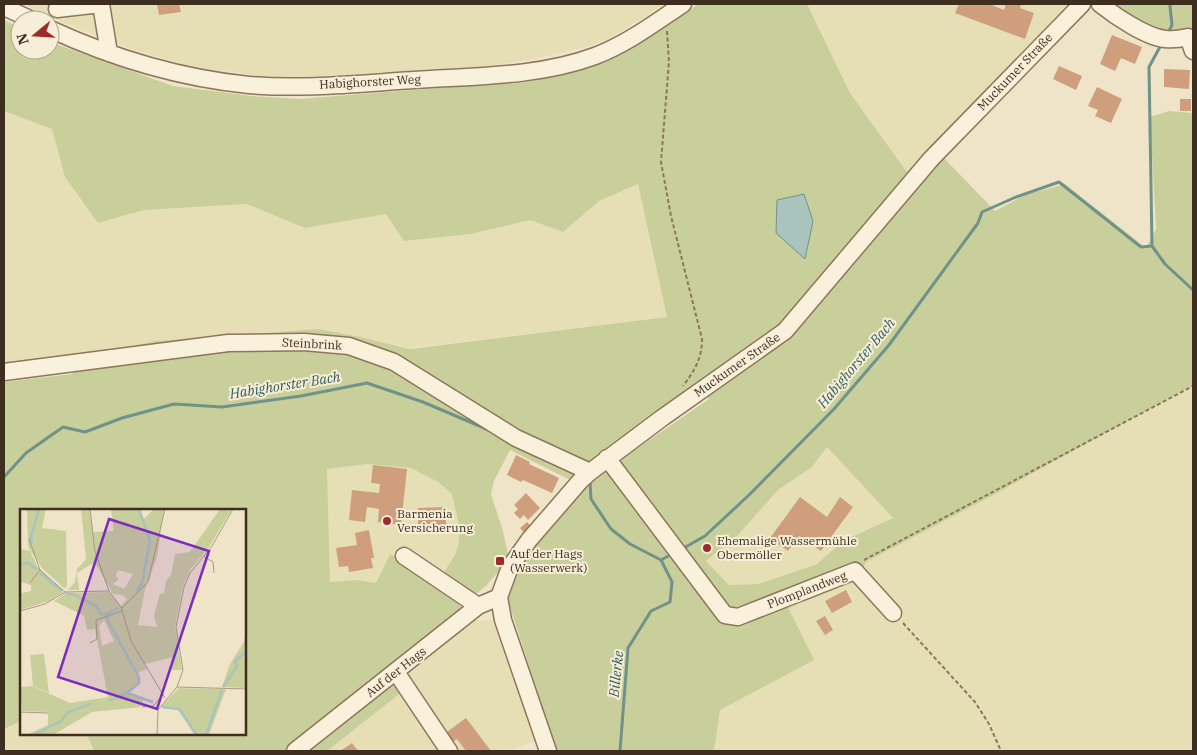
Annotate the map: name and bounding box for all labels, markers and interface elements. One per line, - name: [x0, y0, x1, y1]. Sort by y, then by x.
- north arrow: [10, 10, 60, 60]
- street label: Muckumer Straße: [974, 30, 1055, 113]
- text: N: [12, 31, 33, 47]
- street label: Habighorster Weg: [319, 71, 422, 92]
- water label: Habighorster Bach: [813, 314, 899, 412]
- street label: Muckumer Straße: [691, 329, 783, 400]
- street label: Steinbrink: [282, 334, 342, 353]
- water label: Habighorster Bach: [227, 367, 342, 403]
- place label: Barmenia Versicherung: [397, 506, 473, 535]
- inset map: [20, 509, 246, 735]
- marker: Barmenia Versicherung: [381, 515, 393, 527]
- place label: Ehemalige Wassermühle Obermöller: [717, 533, 857, 562]
- marker: Ehemalige Wassermühle Obermöller: [701, 542, 713, 554]
- place label: Auf der Hags (Wasserwerk): [510, 546, 587, 575]
- marker: Auf der Hags (Wasserwerk): [494, 555, 506, 567]
- street label: Plomplandweg: [765, 567, 849, 612]
- street label: Auf der Hags: [363, 643, 429, 700]
- water label: Billerke: [605, 649, 627, 699]

